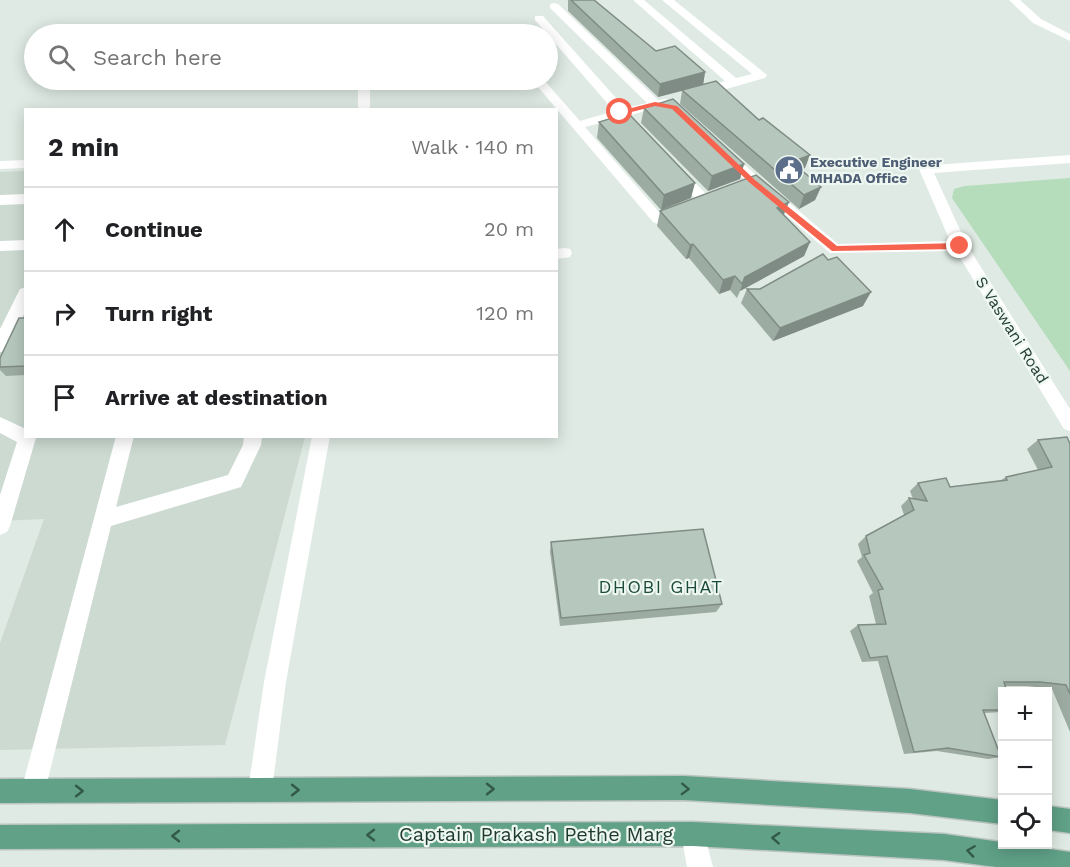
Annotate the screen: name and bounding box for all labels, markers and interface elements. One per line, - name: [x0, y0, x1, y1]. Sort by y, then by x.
- search box: [24, 24, 558, 90]
- icon: search: [45, 41, 78, 74]
- text: Search here: [93, 45, 222, 70]
- route start: [606, 98, 632, 124]
- text: 2 min: [48, 132, 119, 162]
- text: Walk · 140 m: [411, 135, 534, 159]
- public building icon: Executive Engineer MHADA Office: [773, 154, 805, 186]
- place label: Executive Engineer MHADA Office: [810, 154, 942, 186]
- icon: ahead: [48, 213, 81, 246]
- text: Continue: [105, 217, 203, 242]
- text: 20 m: [484, 217, 534, 241]
- route end: [946, 232, 972, 258]
- street label: S Vaswani Road: [971, 273, 1053, 387]
- icon: right: [48, 297, 81, 330]
- text: Turn right: [105, 301, 212, 326]
- text: 120 m: [476, 301, 534, 325]
- icon: arrive: [48, 381, 81, 414]
- text: Arrive at destination: [105, 385, 328, 410]
- district label: DHOBI GHAT: [598, 576, 724, 597]
- map controls: [998, 687, 1052, 849]
- button: +: [998, 687, 1052, 741]
- button: −: [998, 741, 1052, 795]
- one-way arrow: [681, 782, 690, 795]
- one-way arrow: [486, 783, 495, 795]
- one-way arrow: [75, 784, 84, 797]
- one-way arrow: [291, 784, 300, 796]
- button: locate: [998, 795, 1052, 849]
- street label: Captain Prakash Pethe Marg: [399, 822, 673, 846]
- one-way arrow: [367, 829, 376, 841]
- one-way arrow: [172, 830, 181, 842]
- one-way arrow: [772, 832, 781, 845]
- one-way arrow: [966, 845, 975, 857]

